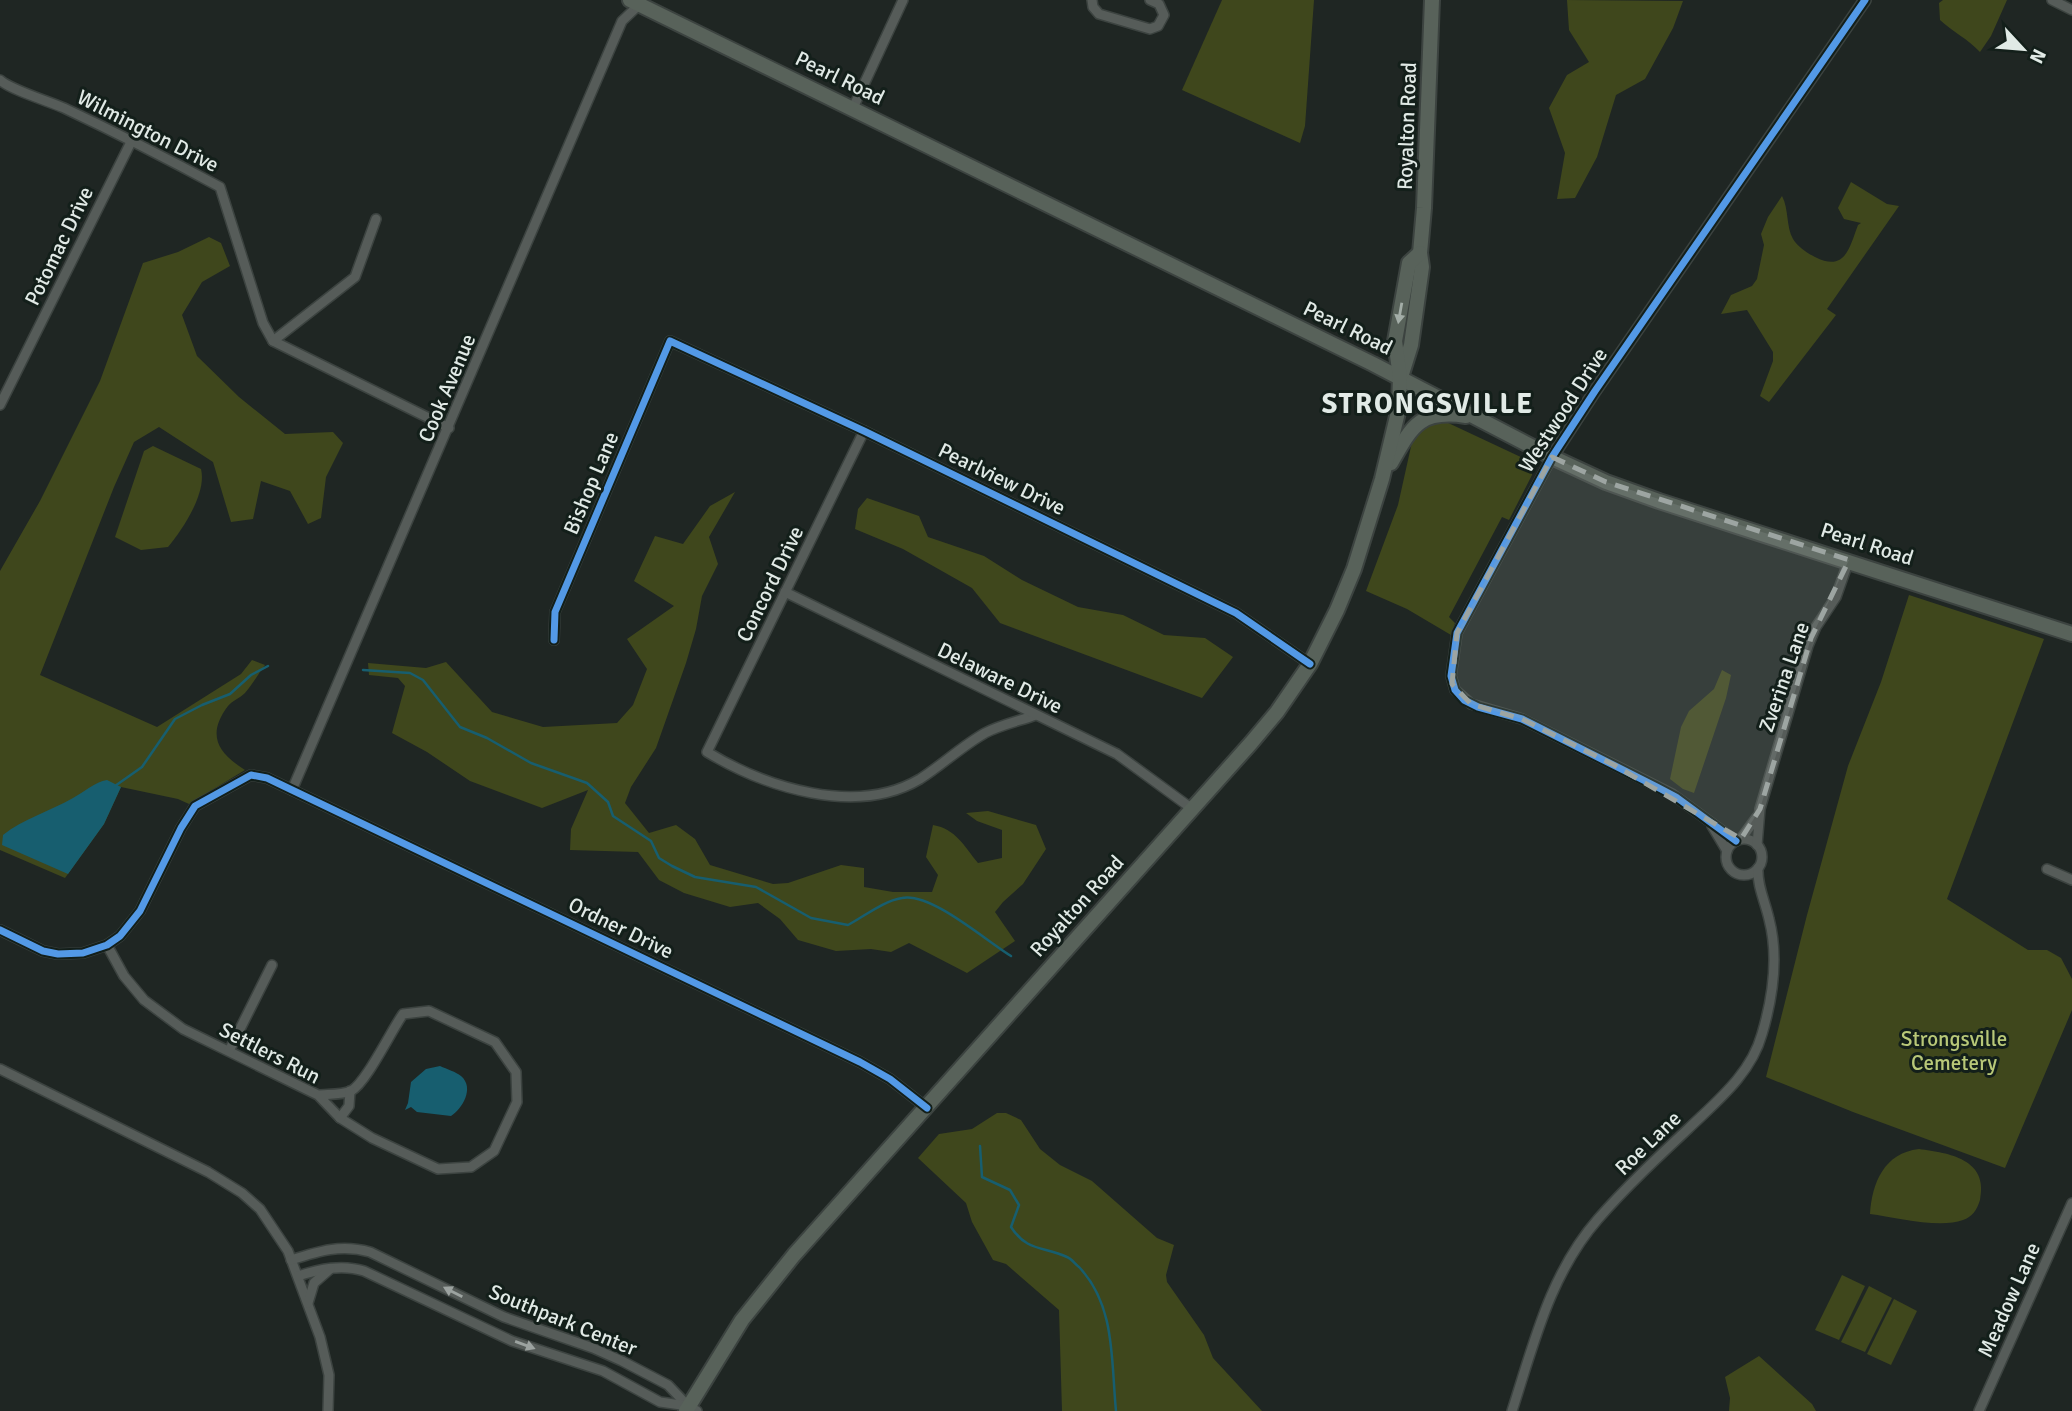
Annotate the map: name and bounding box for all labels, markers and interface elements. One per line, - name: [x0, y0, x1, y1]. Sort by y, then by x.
- north arrow: [1988, 14, 2058, 84]
- street label: Pearl Road: [791, 45, 889, 111]
- text: N: [2024, 45, 2051, 67]
- street label: Royalton Road: [1392, 62, 1422, 190]
- street label: Wilmington Drive: [73, 84, 223, 178]
- street label: Potomac Drive: [19, 182, 99, 310]
- street label: Pearl Road: [1299, 295, 1397, 361]
- one-way arrow: [1394, 302, 1405, 324]
- street label: Cook Avenue: [413, 330, 481, 446]
- street label: Westwood Drive: [1513, 343, 1613, 477]
- district label: STRONGSVILLE: [1322, 387, 1534, 421]
- street label: Bishop Lane: [558, 428, 624, 538]
- street label: Pearlview Drive: [934, 437, 1070, 521]
- street label: Pearl Road: [1817, 517, 1917, 571]
- street label: Concord Drive: [731, 522, 809, 646]
- street label: Zverina Lane: [1753, 618, 1815, 736]
- street label: Delaware Drive: [933, 637, 1067, 719]
- street label: Royalton Road: [1024, 850, 1130, 962]
- street label: Ordner Drive: [564, 891, 678, 965]
- street label: Settlers Run: [215, 1016, 325, 1090]
- park label: Strongsville Cemetery: [1901, 1026, 2007, 1076]
- street label: Roe Lane: [1610, 1105, 1686, 1181]
- street label: Meadow Lane: [1972, 1239, 2046, 1361]
- street label: Southpark Center: [485, 1278, 641, 1362]
- one-way arrow: [443, 1287, 463, 1298]
- one-way arrow: [515, 1340, 536, 1351]

